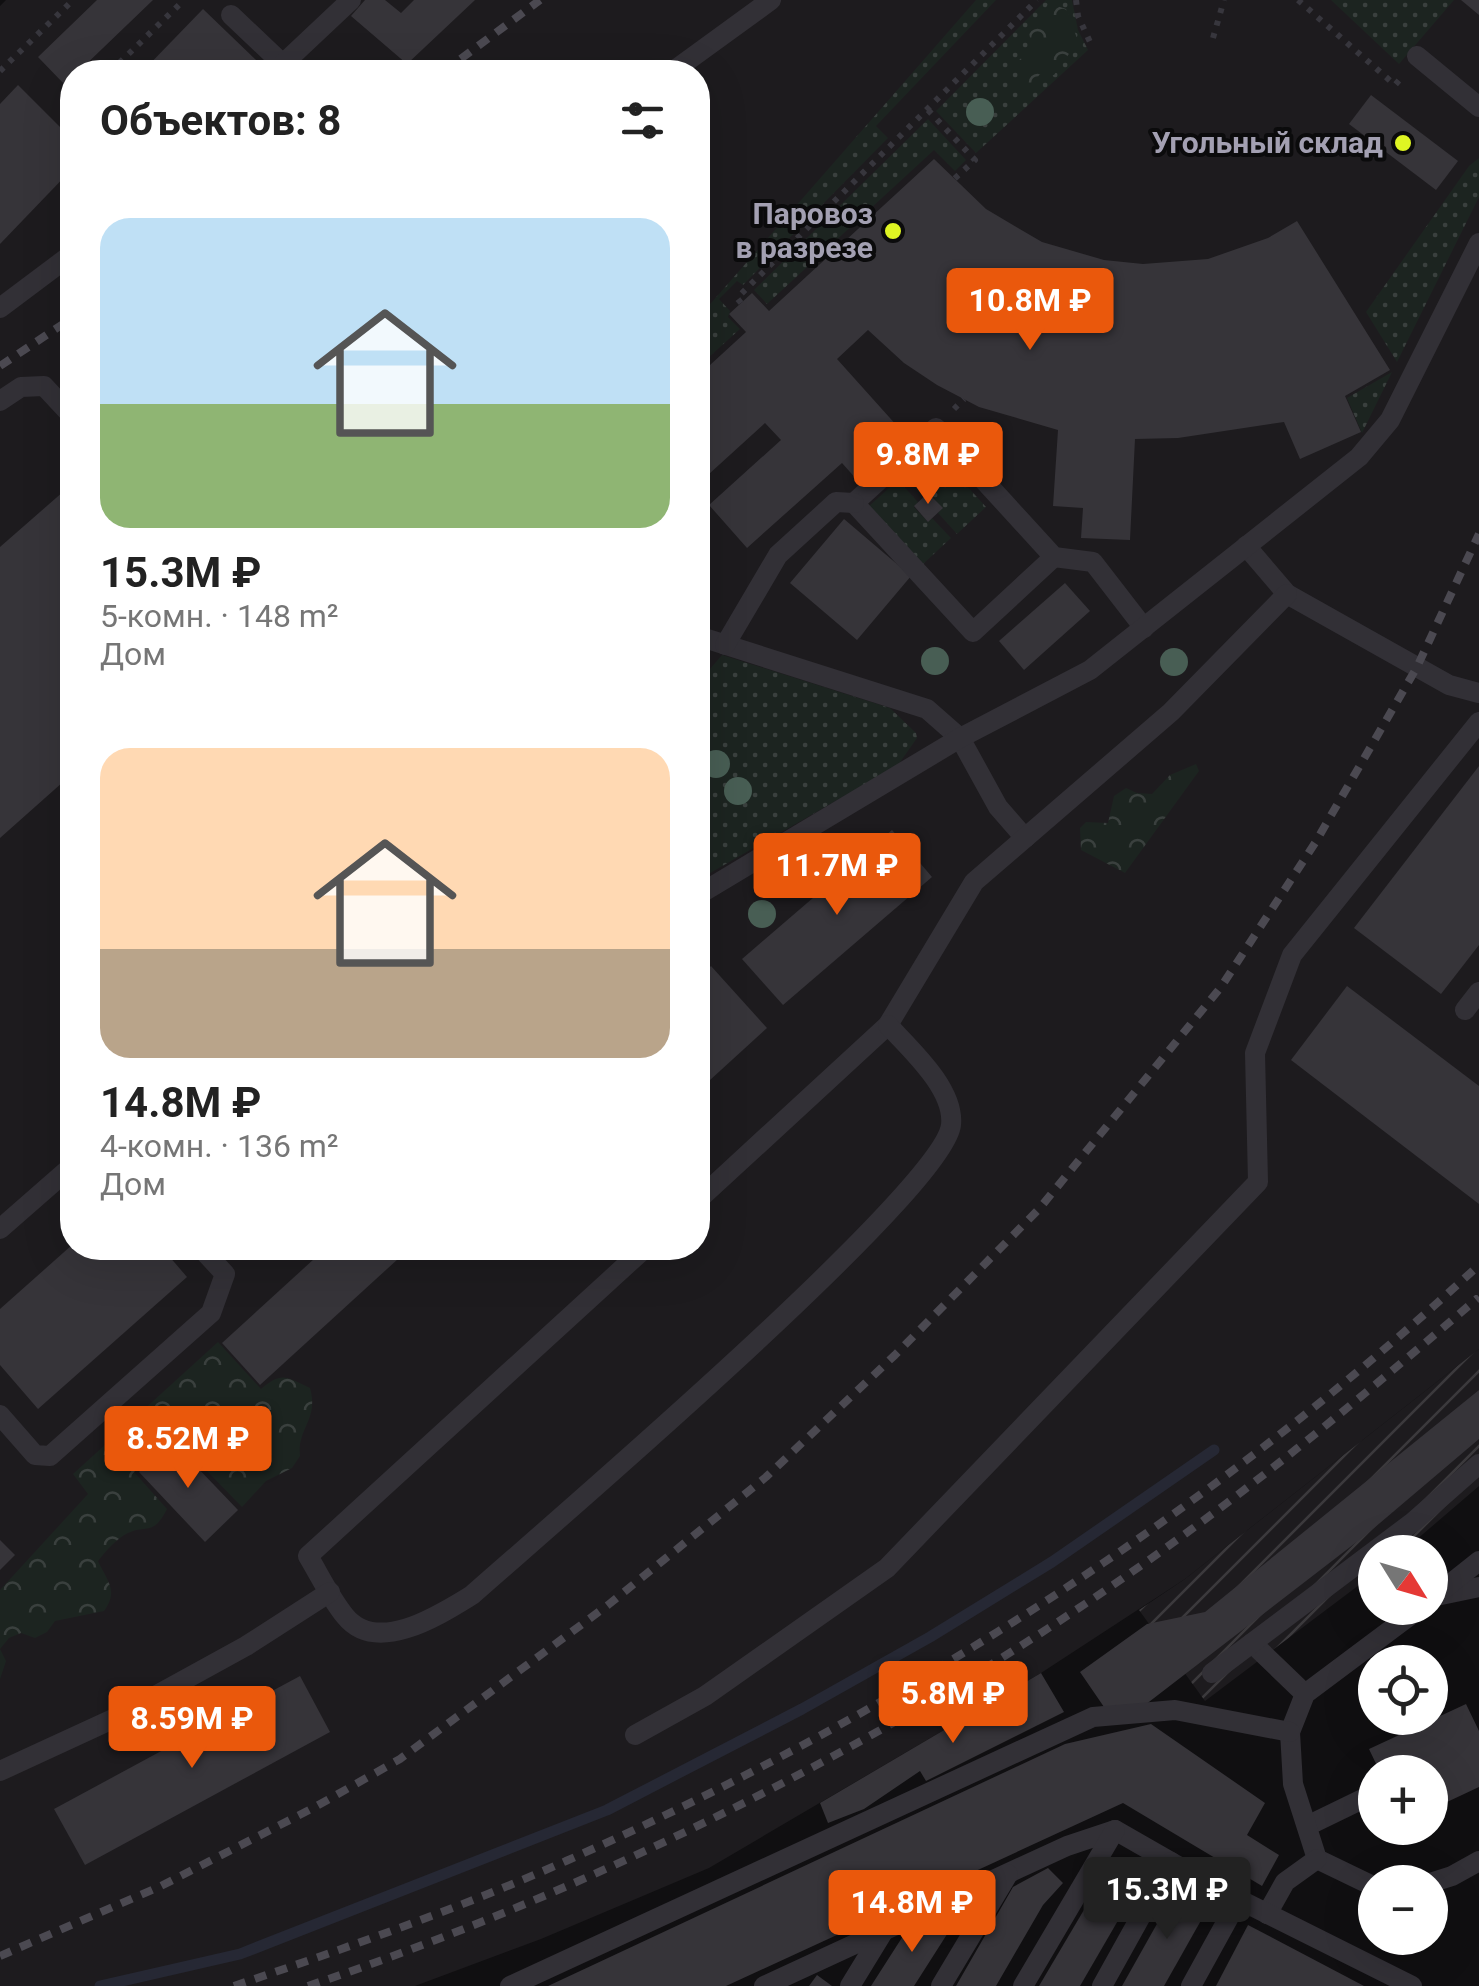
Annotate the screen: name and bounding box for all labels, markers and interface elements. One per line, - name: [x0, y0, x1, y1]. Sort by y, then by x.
- icon: filters: [615, 93, 670, 148]
- text: Объектов: 8: [100, 96, 341, 145]
- place label: Угольный склад: [1152, 125, 1383, 160]
- marker: Угольный склад: [1392, 132, 1414, 154]
- place label: Паровоз в разрезе: [736, 196, 873, 265]
- marker: Паровоз в разрезе: [882, 220, 904, 242]
- pin: 10.8M ₽: [938, 268, 1122, 353]
- text: 10.8M ₽: [969, 281, 1091, 319]
- icon: home: [295, 283, 475, 463]
- pin: 9.8M ₽: [847, 422, 1009, 507]
- text: 9.8M ₽: [876, 435, 980, 473]
- text: 15.3M ₽: [100, 548, 261, 597]
- text: 5-комн. · 148 m²: [100, 597, 339, 635]
- text: Дом: [100, 635, 166, 673]
- icon: home: [295, 813, 475, 993]
- pin: 11.7M ₽: [745, 833, 929, 918]
- text: 11.7M ₽: [776, 846, 898, 884]
- text: 14.8M ₽: [100, 1078, 261, 1127]
- text: 4-комн. · 136 m²: [100, 1127, 339, 1165]
- text: Дом: [100, 1165, 166, 1203]
- pin: 8.52M ₽: [96, 1406, 280, 1491]
- text: 8.52M ₽: [127, 1419, 249, 1457]
- north arrow: [1358, 1535, 1448, 1625]
- map controls: [1358, 1535, 1448, 1955]
- button: locate: [1358, 1645, 1448, 1735]
- pin: 5.8M ₽: [872, 1661, 1034, 1746]
- text: 5.8M ₽: [901, 1674, 1005, 1712]
- pin: 8.59M ₽: [100, 1686, 284, 1771]
- text: 8.59M ₽: [131, 1699, 253, 1737]
- button: +: [1358, 1755, 1448, 1845]
- pin: 15.3M ₽: [1075, 1857, 1259, 1942]
- button: −: [1358, 1865, 1448, 1955]
- pin: 14.8M ₽: [820, 1870, 1004, 1955]
- text: 15.3M ₽: [1106, 1870, 1228, 1908]
- text: 14.8M ₽: [851, 1883, 973, 1921]

